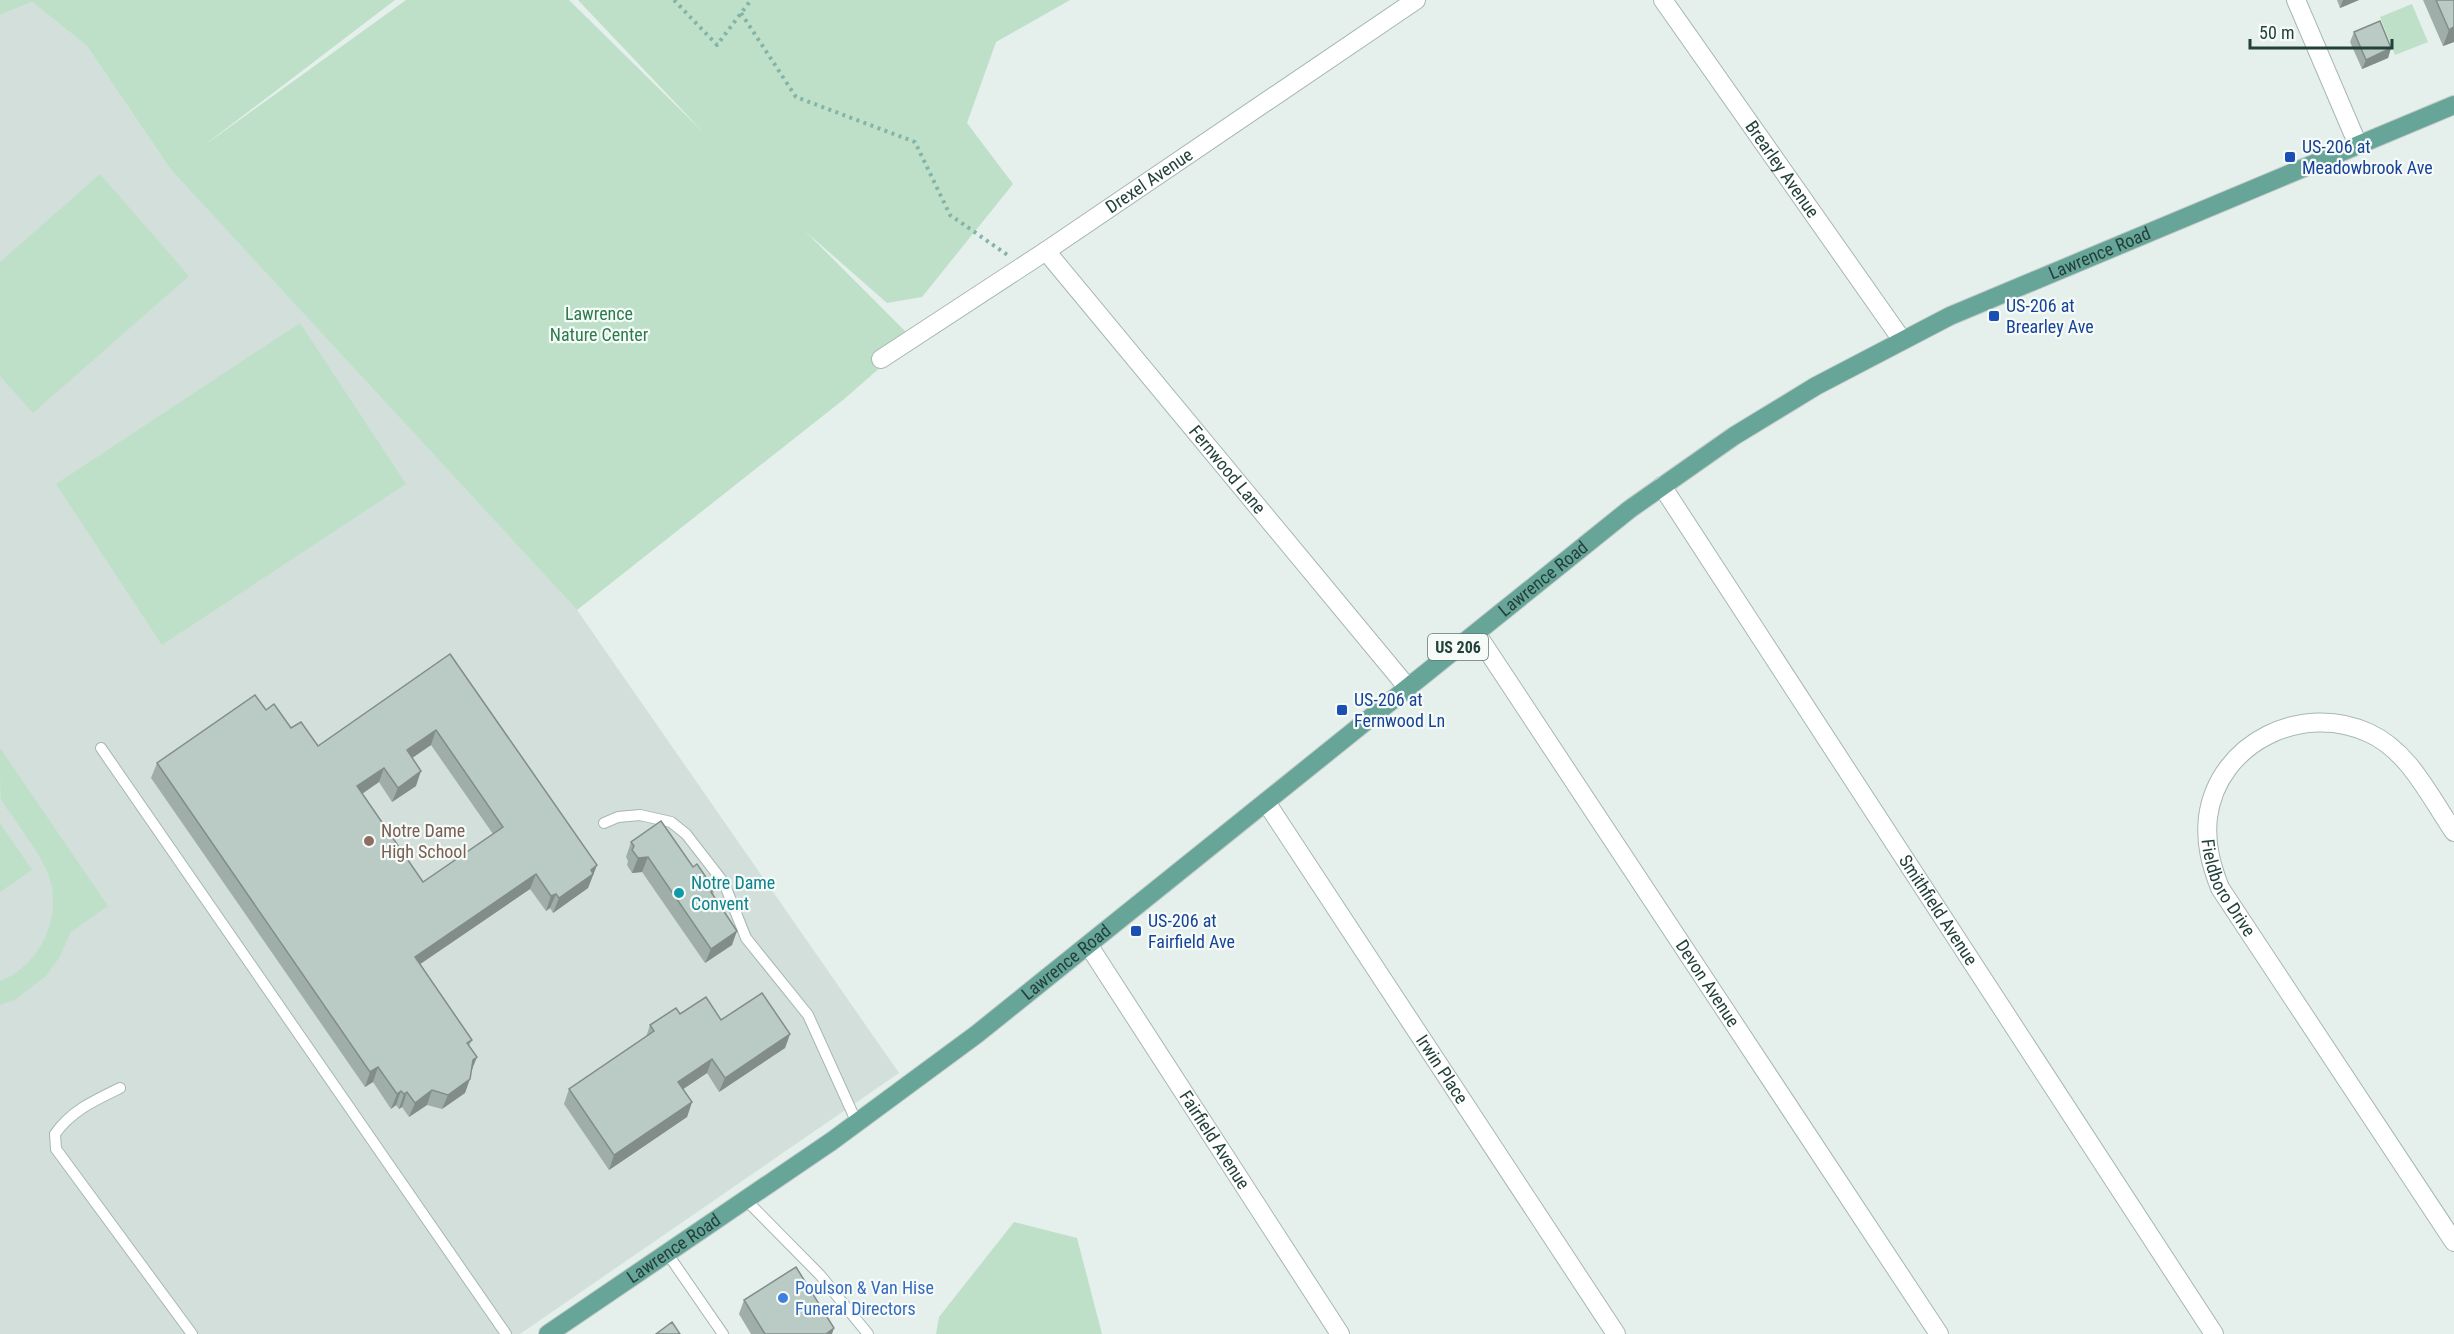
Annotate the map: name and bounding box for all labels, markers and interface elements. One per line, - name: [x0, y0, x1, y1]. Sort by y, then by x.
- scale bar: [2250, 12, 2392, 50]
- text: 50 m: [2259, 22, 2294, 43]
- street label: Brearley Avenue: [1741, 117, 1824, 222]
- place label: US-206 at Meadowbrook Ave: [2302, 136, 2433, 178]
- street label: Drexel Avenue: [1102, 144, 1196, 217]
- marker: US-206 at Meadowbrook Ave: [2283, 150, 2297, 164]
- street label: Lawrence Road: [2045, 222, 2154, 284]
- place label: US-206 at Brearley Ave: [2006, 295, 2094, 337]
- park label: Lawrence Nature Center: [550, 303, 649, 345]
- marker: US-206 at Brearley Ave: [1987, 309, 2001, 323]
- street label: Fernwood Lane: [1185, 421, 1270, 518]
- street label: Lawrence Road: [1494, 536, 1592, 621]
- road number: US 206: [1428, 634, 1488, 660]
- place label: US-206 at Fernwood Ln: [1354, 689, 1445, 731]
- marker: US-206 at Fernwood Ln: [1335, 703, 1349, 717]
- place label: Notre Dame High School: [381, 820, 467, 862]
- marker: Notre Dame High School: [362, 834, 376, 848]
- street label: Fieldboro Drive: [2198, 838, 2260, 940]
- street label: Smithfield Avenue: [1895, 851, 1982, 969]
- place label: Notre Dame Convent: [691, 872, 775, 914]
- marker: Notre Dame Convent: [672, 886, 686, 900]
- place label: US-206 at Fairfield Ave: [1148, 910, 1235, 952]
- street label: Lawrence Road: [1017, 920, 1115, 1004]
- marker: US-206 at Fairfield Ave: [1129, 924, 1143, 938]
- street label: Devon Avenue: [1672, 936, 1744, 1031]
- street label: Irwin Place: [1412, 1031, 1473, 1108]
- street label: Fairfield Avenue: [1175, 1087, 1254, 1193]
- street label: Lawrence Road: [623, 1209, 724, 1287]
- place label: Poulson & Van Hise Funeral Directors: [795, 1277, 934, 1319]
- marker: Poulson & Van Hise Funeral Directors: [776, 1291, 790, 1305]

